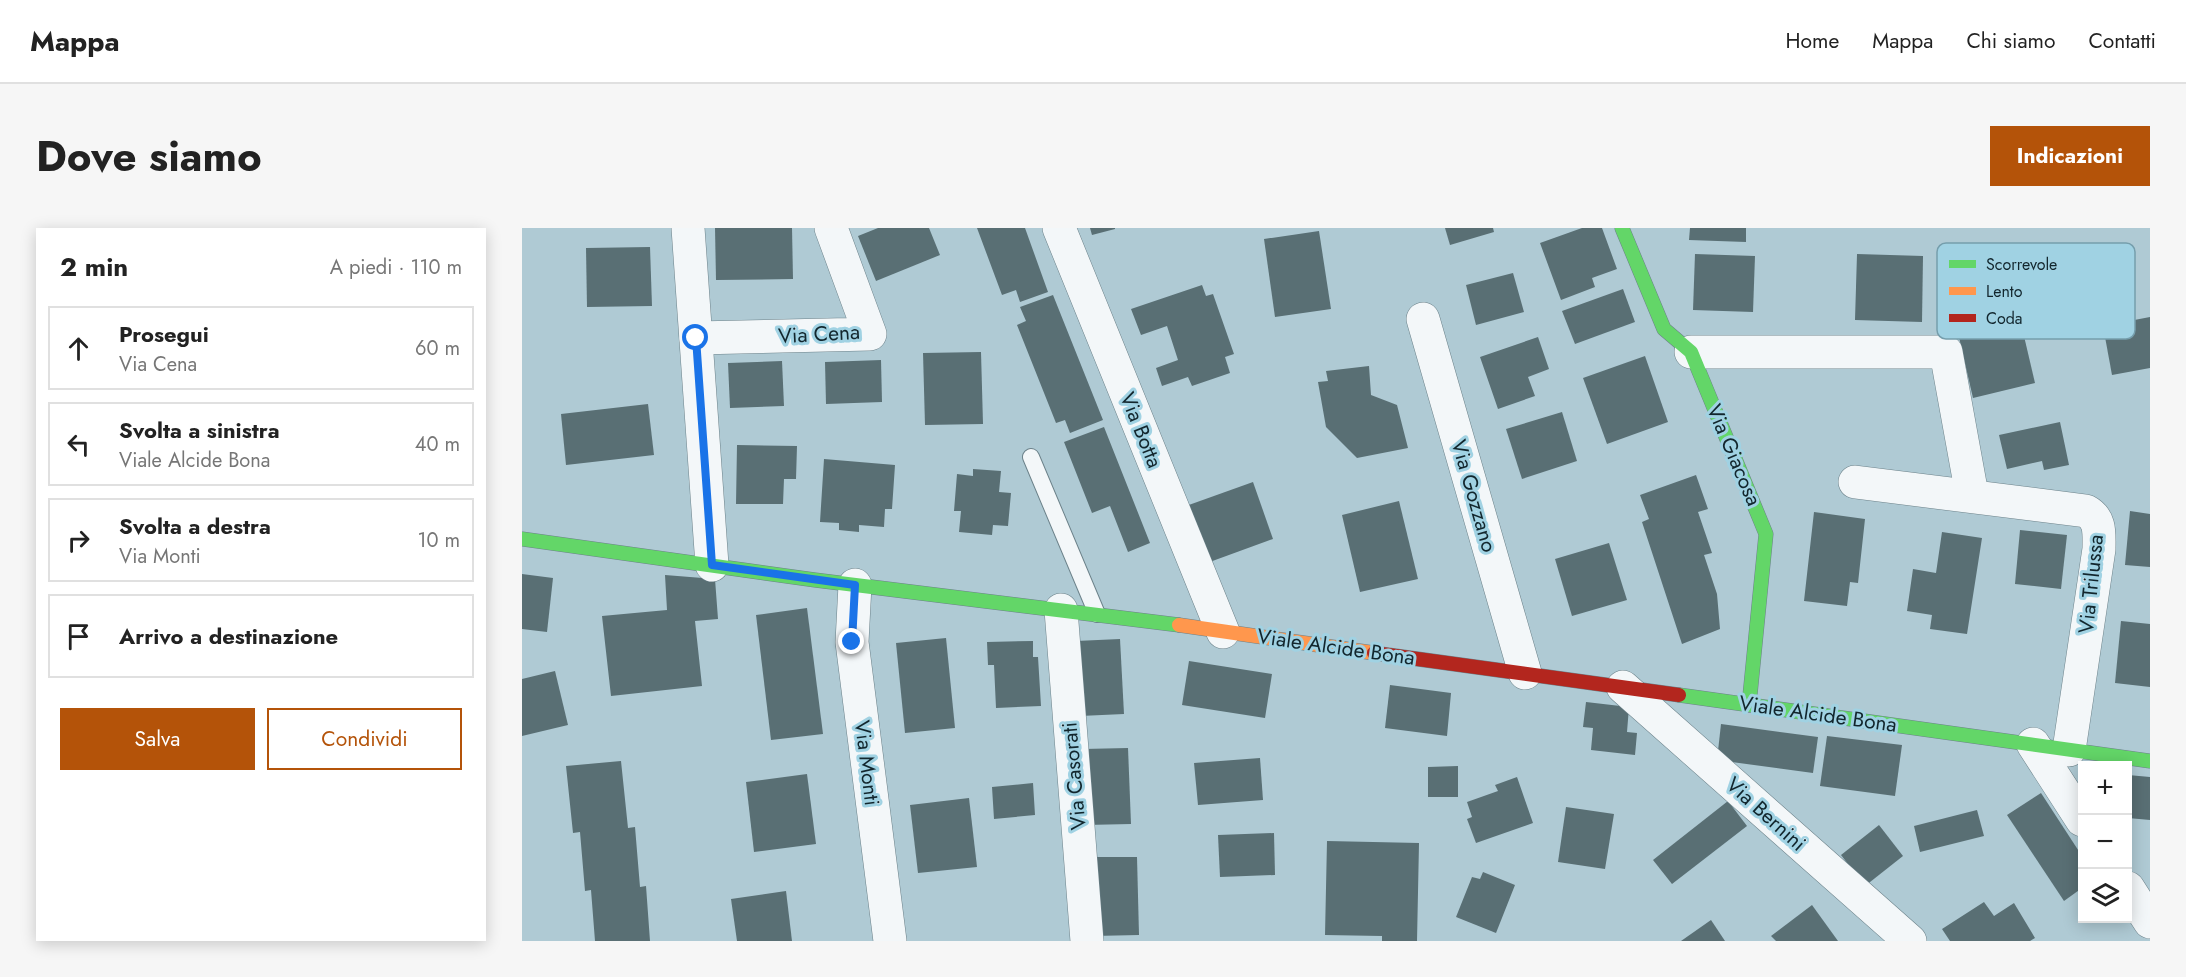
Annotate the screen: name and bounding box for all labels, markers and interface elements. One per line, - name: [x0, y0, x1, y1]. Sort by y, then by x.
- text: Mappa: [30, 21, 120, 62]
- text: Home: [1786, 26, 1839, 56]
- text: Mappa: [1872, 26, 1933, 56]
- text: Chi siamo: [1966, 26, 2055, 56]
- text: Contatti: [2088, 26, 2156, 56]
- text: Dove siamo: [36, 126, 262, 187]
- button: Indicazioni: [1990, 126, 2150, 186]
- legend: [1937, 243, 2135, 339]
- text: 2 min: [60, 248, 128, 286]
- text: A piedi · 110 m: [330, 253, 462, 282]
- text: Scorrevole: [1986, 253, 2057, 276]
- text: Lento: [1986, 280, 2023, 303]
- text: Coda: [1986, 307, 2023, 330]
- street label: Via Cena: [777, 317, 861, 351]
- text: Prosegui: [119, 318, 209, 350]
- route start: [682, 324, 708, 350]
- icon: ahead: [62, 332, 95, 365]
- text: 60 m: [415, 334, 460, 363]
- text: Via Cena: [119, 350, 197, 379]
- street label: Via Botta: [1112, 388, 1170, 472]
- street label: Via Giacosa: [1699, 400, 1769, 510]
- text: Svolta a sinistra: [119, 414, 280, 446]
- icon: left: [62, 428, 95, 461]
- text: 40 m: [415, 430, 460, 459]
- street label: Via Gozzano: [1444, 436, 1504, 556]
- text: Viale Alcide Bona: [119, 446, 270, 475]
- text: Svolta a destra: [119, 510, 271, 542]
- icon: right: [62, 524, 95, 557]
- text: 10 m: [417, 526, 460, 555]
- street label: Via Trilussa: [2071, 533, 2111, 635]
- text: Via Monti: [119, 542, 201, 571]
- icon: arrive: [62, 620, 95, 653]
- text: Arrivo a destinazione: [119, 620, 338, 652]
- street label: Viale Alcide Bona: [1255, 621, 1417, 673]
- route end: [838, 628, 864, 654]
- street label: Viale Alcide Bona: [1737, 688, 1899, 740]
- button: Salva: [60, 708, 255, 770]
- button: Condividi: [267, 708, 462, 770]
- street label: Via Monti: [847, 719, 887, 807]
- street label: Via Casorati: [1054, 721, 1094, 831]
- map controls: [2078, 761, 2132, 923]
- button: +: [2078, 761, 2132, 815]
- street label: Via Bernini: [1719, 770, 1813, 858]
- button: −: [2078, 815, 2132, 869]
- button: layers: [2078, 869, 2132, 923]

